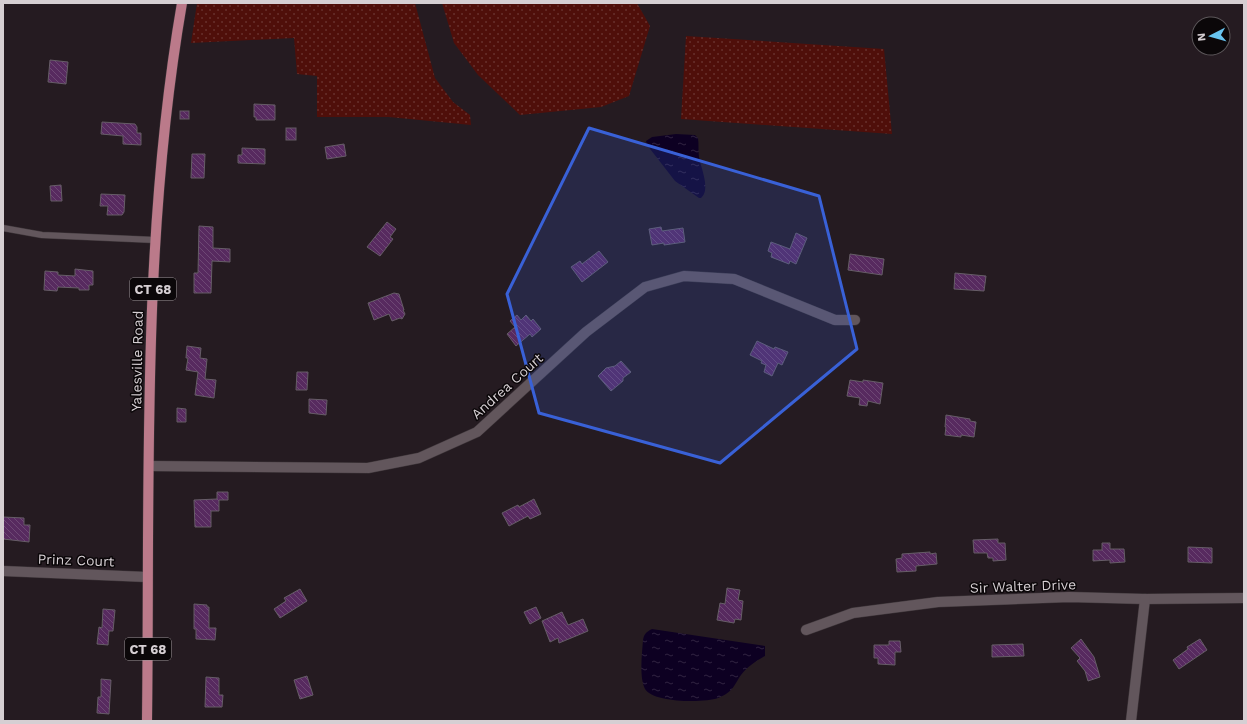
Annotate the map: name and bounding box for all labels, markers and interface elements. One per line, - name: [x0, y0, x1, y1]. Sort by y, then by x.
- north arrow: [1191, 16, 1231, 56]
- text: N: [1195, 32, 1208, 42]
- road number: CT 68: [130, 278, 176, 300]
- street label: Yalesville Road: [128, 310, 146, 412]
- street label: Andrea Court: [468, 350, 546, 422]
- street label: Prinz Court: [37, 551, 115, 569]
- street label: Sir Walter Drive: [970, 576, 1076, 596]
- road number: CT 68: [125, 638, 171, 660]

